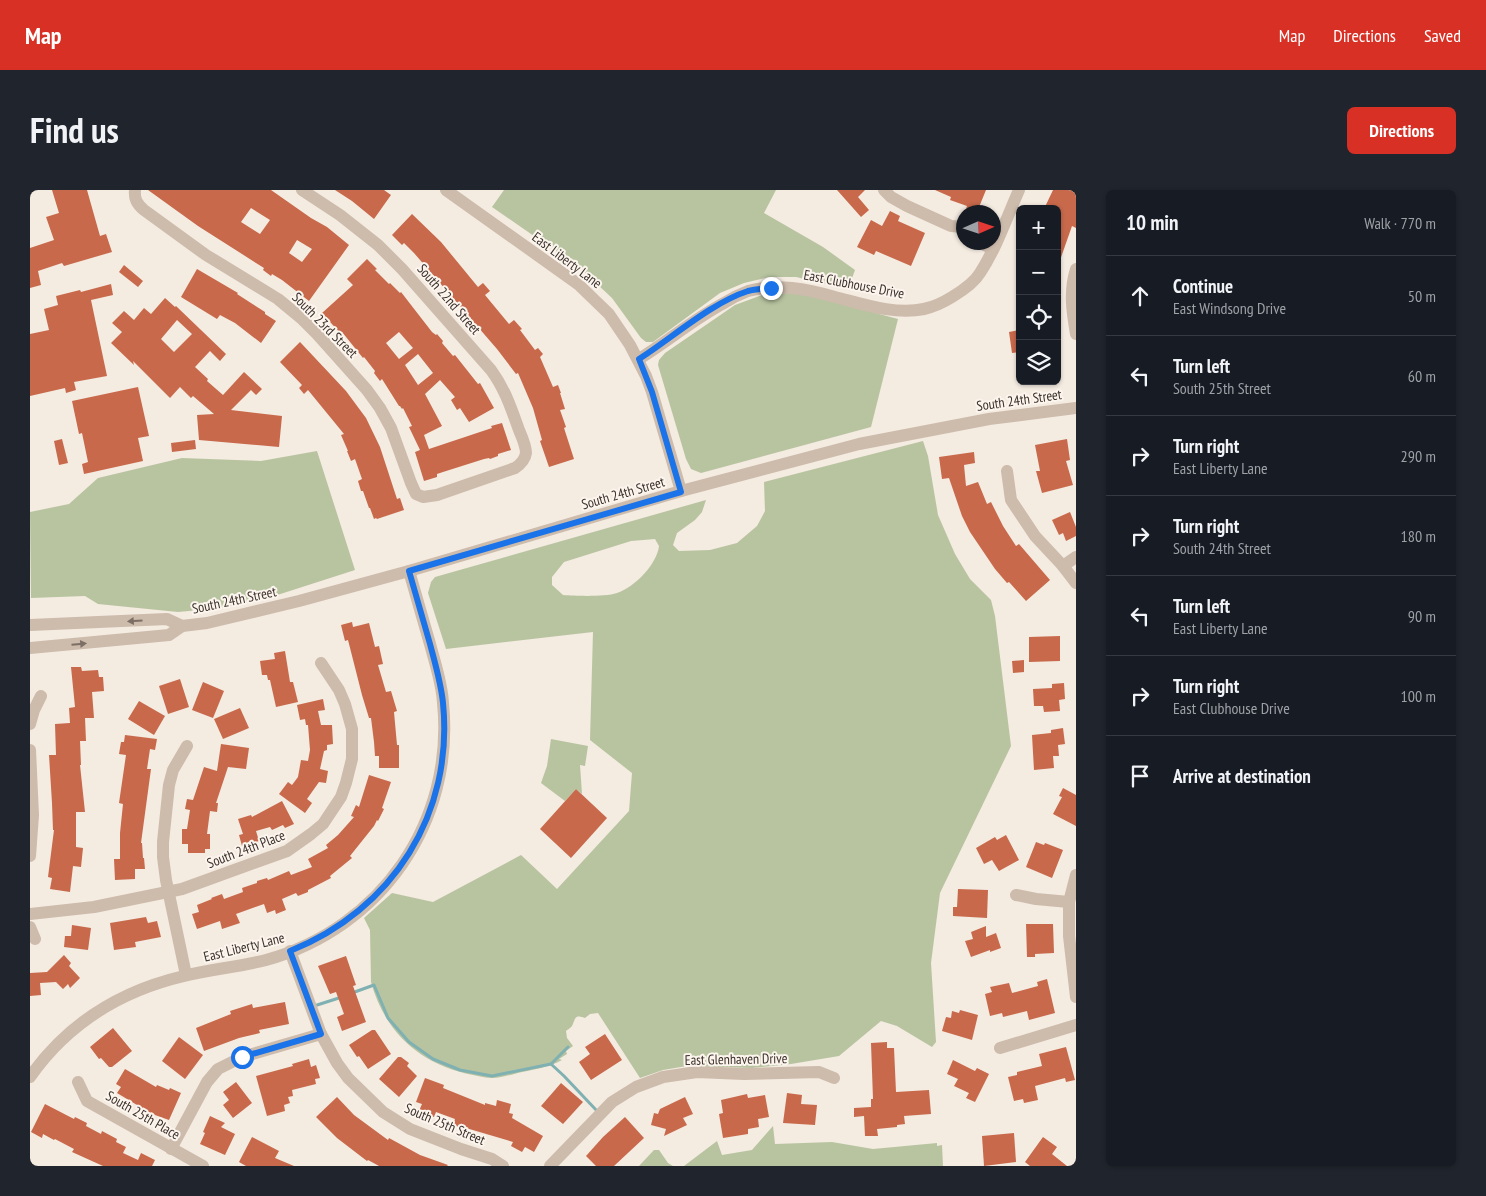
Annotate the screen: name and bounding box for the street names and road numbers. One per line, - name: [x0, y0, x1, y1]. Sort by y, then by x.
- street label: East Liberty Lane: [529, 228, 606, 292]
- street label: South 22nd Street: [413, 260, 485, 338]
- street label: East Clubhouse Drive: [802, 265, 906, 303]
- street label: South 23rd Street: [288, 288, 362, 362]
- street label: South 24th Street: [975, 385, 1063, 415]
- street label: South 24th Street: [579, 473, 667, 513]
- street label: South 24th Street: [190, 582, 278, 618]
- street label: South 24th Place: [204, 826, 288, 872]
- street label: East Liberty Lane: [202, 928, 287, 966]
- street label: East Glenhaven Drive: [684, 1049, 788, 1069]
- street label: South 25th Place: [103, 1087, 183, 1143]
- street label: South 25th Street: [402, 1099, 488, 1149]

